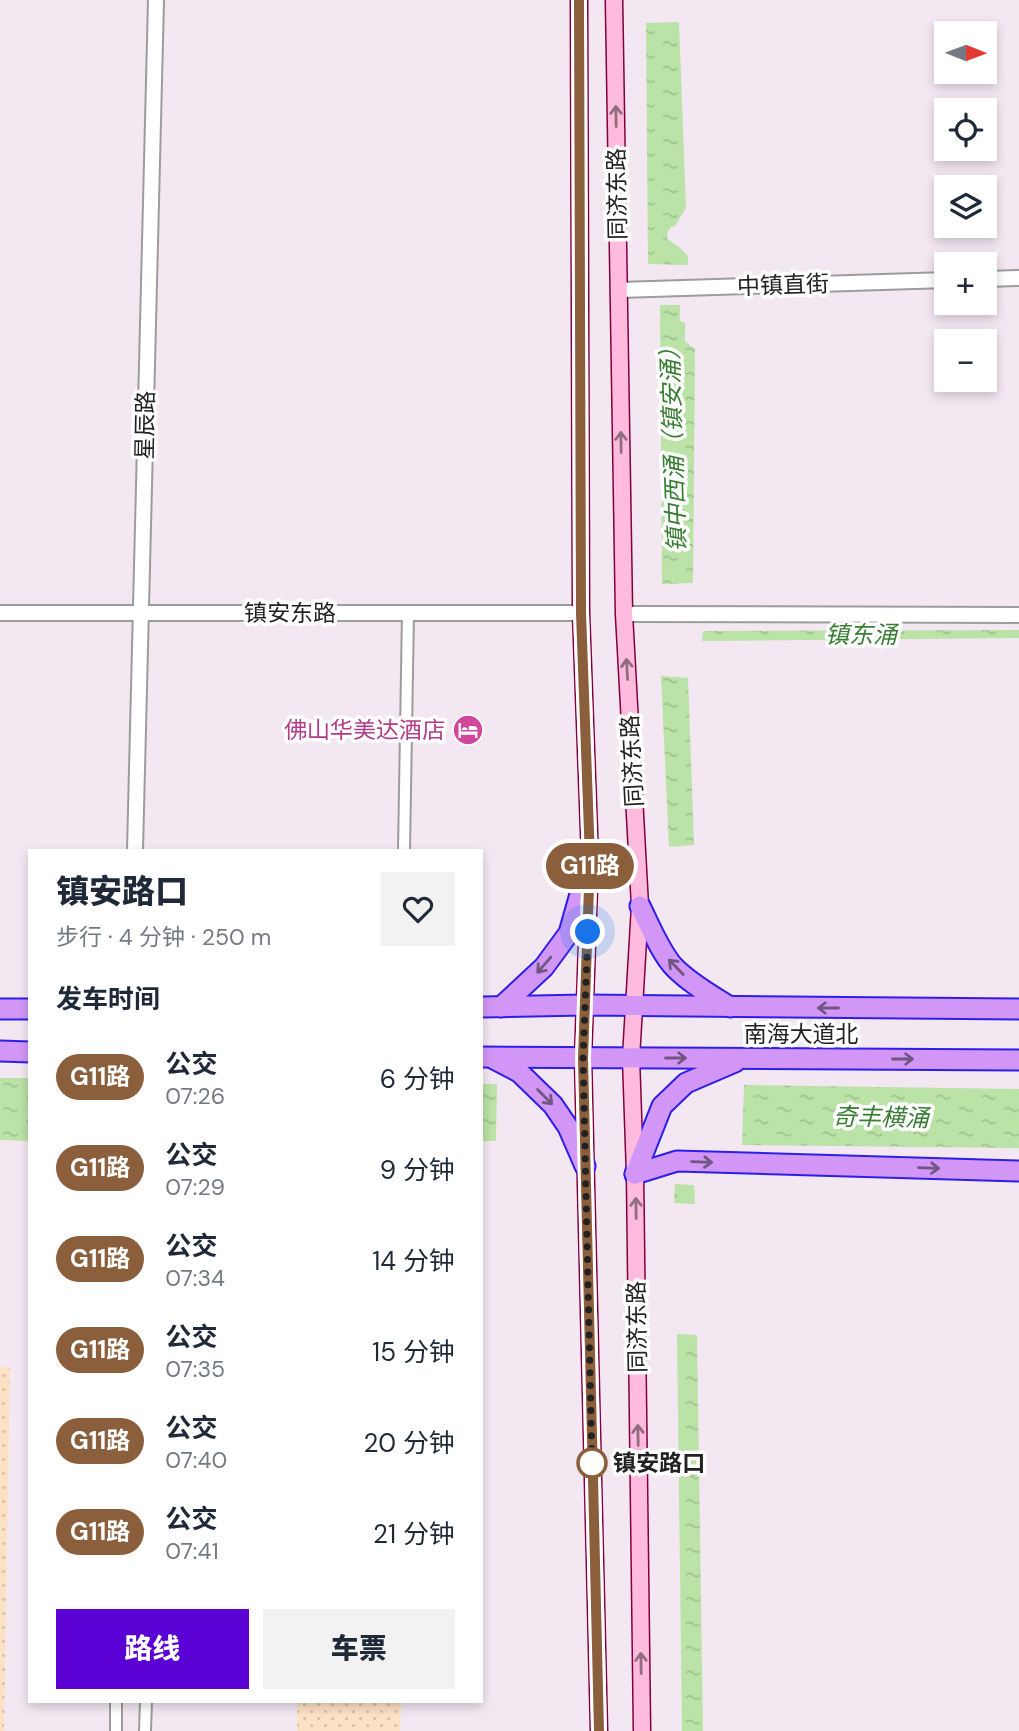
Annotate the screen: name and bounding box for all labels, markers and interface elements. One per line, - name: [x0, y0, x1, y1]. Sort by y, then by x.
- north arrow: [934, 21, 998, 84]
- map controls: [934, 21, 997, 392]
- button: locate: [934, 98, 997, 161]
- one-way arrow: [609, 105, 623, 128]
- street label: 同济东路: [601, 148, 633, 240]
- button: layers: [934, 175, 997, 238]
- button: +: [934, 252, 997, 315]
- street label: 中镇直街: [737, 268, 829, 302]
- button: −: [934, 329, 997, 392]
- water label: 镇中西涌（镇安涌）: [654, 336, 692, 552]
- street label: 星辰路: [129, 390, 161, 460]
- one-way arrow: [615, 430, 628, 453]
- street label: 镇安东路: [244, 598, 336, 628]
- water label: 镇东涌: [825, 619, 900, 650]
- one-way arrow: [621, 658, 634, 681]
- hotel icon: 佛山华美达酒店: [451, 713, 485, 747]
- street label: 同济东路: [615, 714, 649, 808]
- place label: 佛山华美达酒店: [284, 715, 445, 745]
- line badge: G11路: [541, 843, 639, 889]
- text: G11路: [560, 850, 620, 881]
- text: 镇安路口: [56, 870, 188, 913]
- button: heart: [381, 872, 455, 946]
- your location: [570, 914, 605, 949]
- text: 步行 · 4 分钟 · 250 m: [56, 922, 271, 952]
- one-way arrow: [536, 956, 552, 974]
- one-way arrow: [668, 959, 685, 976]
- text: 发车时间: [56, 982, 160, 1016]
- one-way arrow: [817, 1001, 840, 1015]
- street label: 南海大道北: [744, 1019, 859, 1049]
- text: 公交: [165, 1047, 217, 1081]
- one-way arrow: [664, 1051, 687, 1065]
- one-way arrow: [891, 1052, 914, 1066]
- text: G11路: [70, 1061, 130, 1092]
- text: 6 分钟: [380, 1062, 455, 1096]
- text: 07:26: [165, 1081, 225, 1111]
- one-way arrow: [536, 1088, 553, 1105]
- water label: 奇丰横涌: [833, 1101, 932, 1133]
- text: 公交: [165, 1138, 217, 1172]
- text: G11路: [70, 1152, 130, 1183]
- text: 9 分钟: [380, 1153, 455, 1187]
- one-way arrow: [690, 1155, 713, 1169]
- one-way arrow: [917, 1162, 940, 1175]
- text: 07:29: [165, 1172, 225, 1202]
- one-way arrow: [629, 1197, 643, 1220]
- text: 公交: [165, 1229, 217, 1263]
- text: G11路: [70, 1243, 130, 1274]
- text: 14 分钟: [372, 1244, 455, 1278]
- text: 07:34: [165, 1263, 225, 1293]
- street label: 同济东路: [621, 1281, 653, 1373]
- text: 公交: [165, 1320, 217, 1354]
- text: G11路: [70, 1334, 130, 1365]
- text: 15 分钟: [372, 1335, 455, 1369]
- text: 07:35: [165, 1354, 225, 1384]
- text: 公交: [165, 1411, 217, 1445]
- one-way arrow: [632, 1424, 645, 1447]
- text: G11路: [70, 1425, 130, 1456]
- text: 20 分钟: [364, 1426, 455, 1460]
- text: 07:40: [165, 1445, 227, 1475]
- marker: 镇安路口: [577, 1448, 607, 1478]
- place label: 镇安路口: [613, 1448, 705, 1478]
- text: 公交: [165, 1502, 217, 1536]
- text: G11路: [70, 1516, 130, 1547]
- text: 21 分钟: [373, 1517, 455, 1551]
- text: 07:41: [165, 1536, 219, 1566]
- button: 路线: [56, 1609, 249, 1689]
- button: 车票: [263, 1609, 455, 1689]
- one-way arrow: [634, 1652, 648, 1675]

